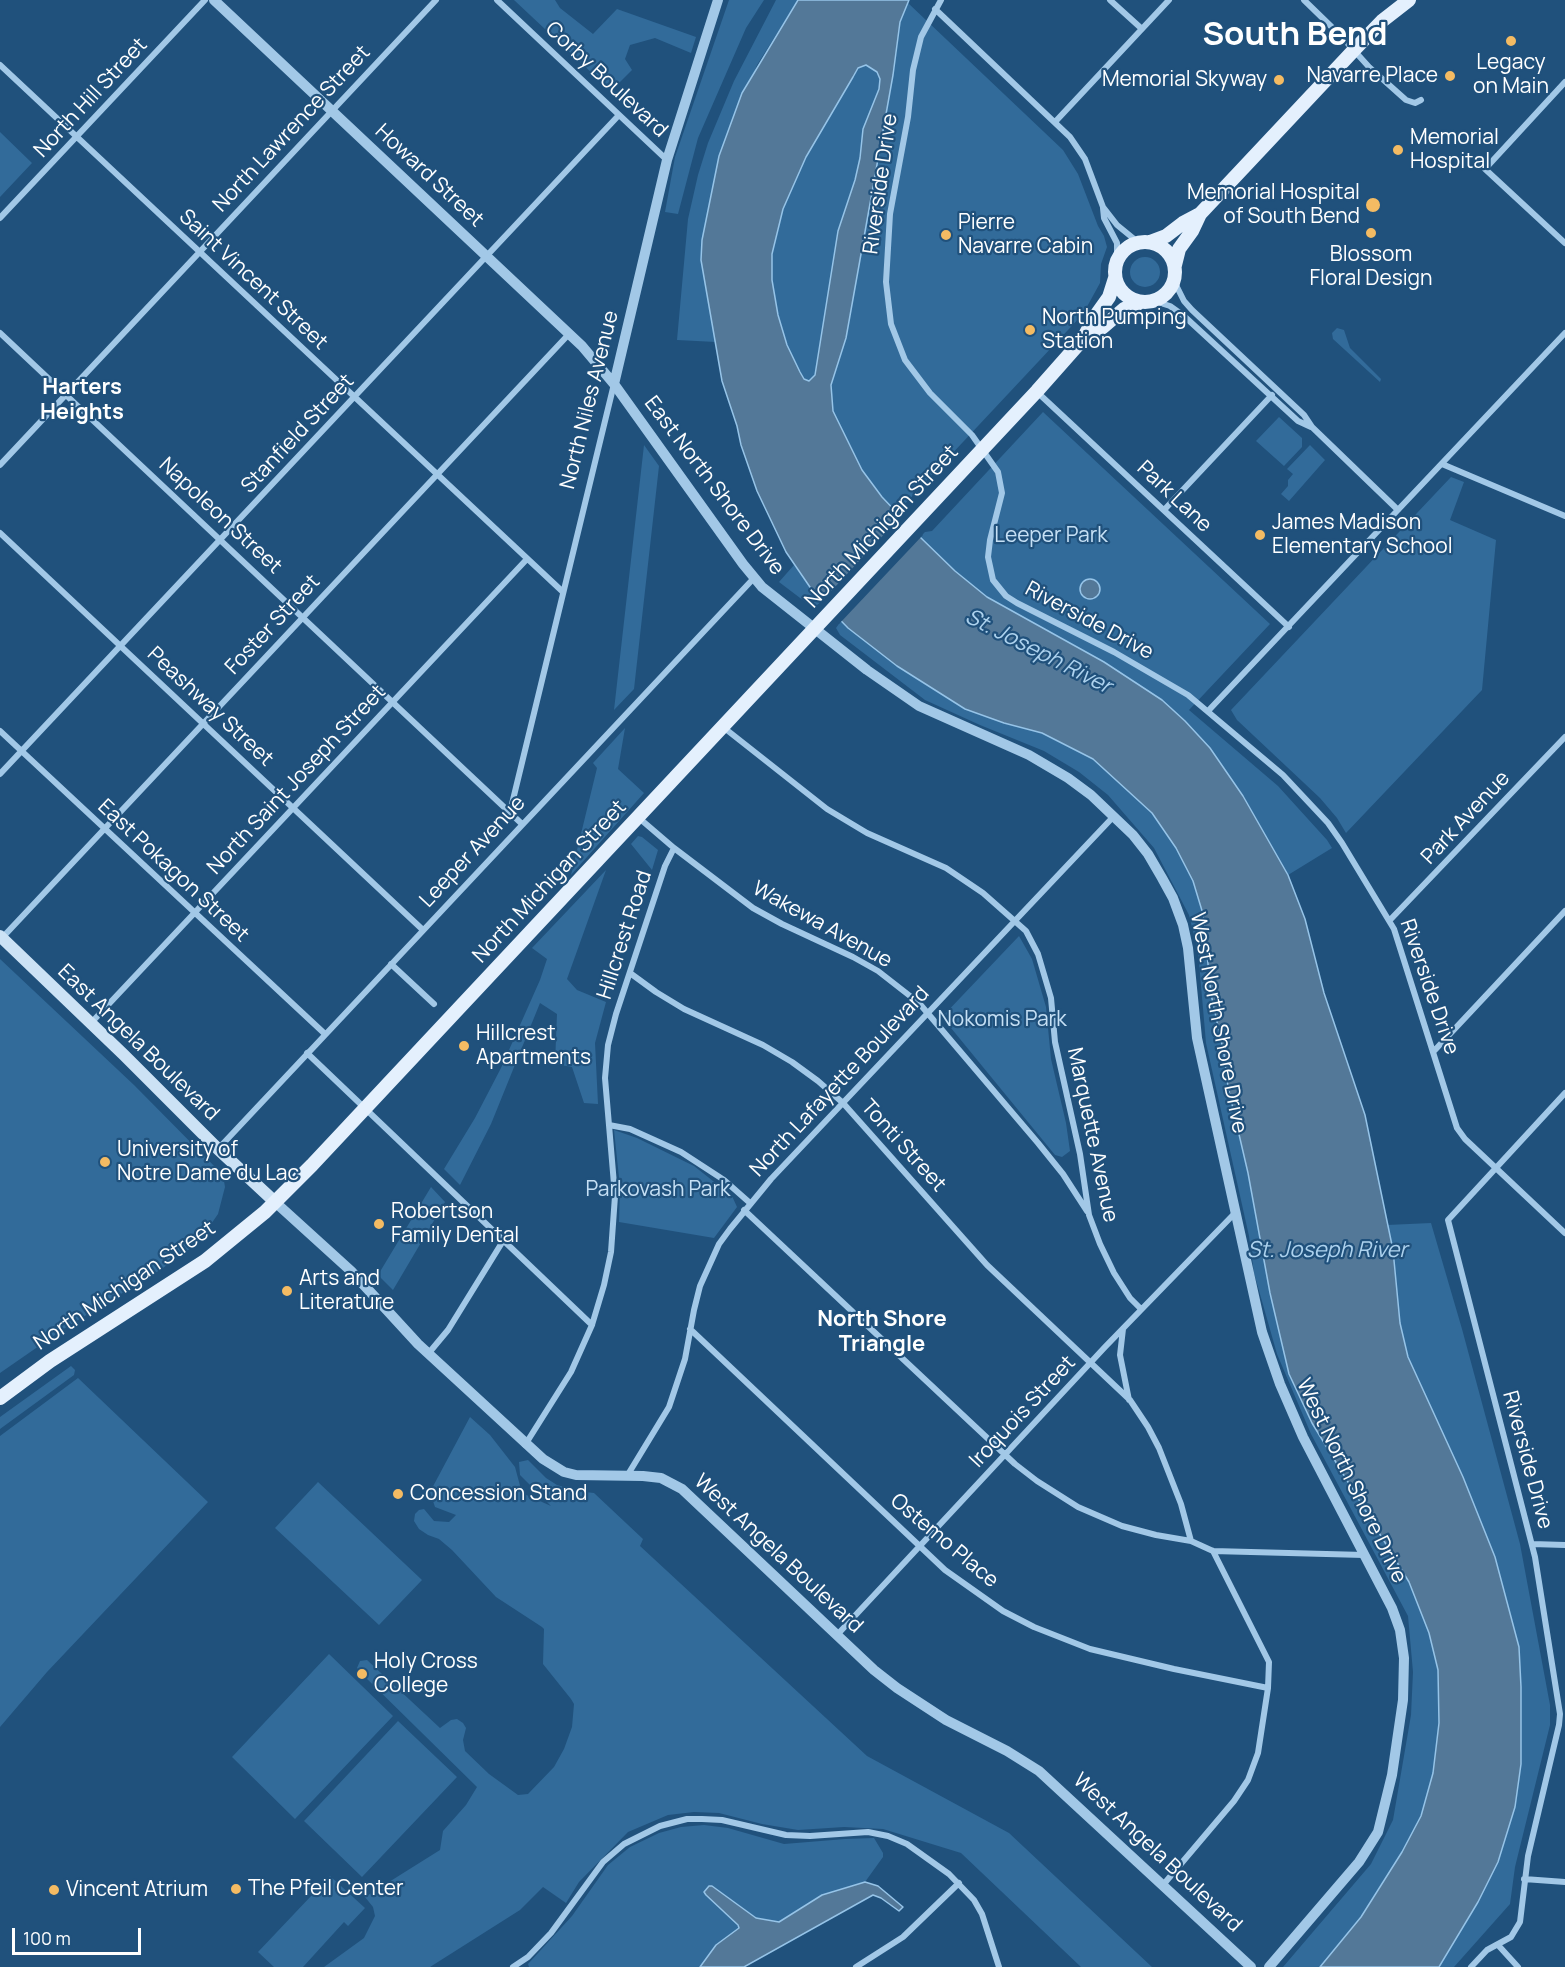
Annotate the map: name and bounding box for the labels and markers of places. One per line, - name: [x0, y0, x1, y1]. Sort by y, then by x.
- marker: Legacy on Main: [1504, 34, 1518, 48]
- place label: Legacy on Main: [1473, 50, 1549, 100]
- place label: Navarre Place: [1306, 63, 1438, 89]
- place label: Memorial Skyway: [1102, 67, 1267, 93]
- marker: Navarre Place: [1443, 69, 1457, 83]
- marker: Memorial Skyway: [1272, 73, 1286, 87]
- place label: Memorial Hospital: [1410, 125, 1499, 175]
- marker: Memorial Hospital: [1391, 143, 1405, 157]
- place label: Memorial Hospital of South Bend: [1187, 180, 1360, 230]
- marker: Memorial Hospital of South Bend: [1364, 196, 1382, 214]
- place label: Pierre Navarre Cabin: [958, 210, 1093, 260]
- marker: Blossom Floral Design: [1364, 226, 1378, 240]
- marker: Pierre Navarre Cabin: [939, 228, 953, 242]
- place label: Blossom Floral Design: [1309, 242, 1433, 292]
- place label: North Pumping Station: [1042, 305, 1187, 355]
- marker: North Pumping Station: [1023, 323, 1037, 337]
- place label: James Madison Elementary School: [1272, 510, 1453, 560]
- marker: James Madison Elementary School: [1253, 528, 1267, 542]
- place label: Hillcrest Apartments: [476, 1021, 591, 1071]
- marker: Hillcrest Apartments: [457, 1039, 471, 1053]
- place label: University of Notre Dame du Lac: [117, 1137, 299, 1187]
- marker: University of Notre Dame du Lac: [98, 1155, 112, 1169]
- place label: Robertson Family Dental: [391, 1199, 519, 1249]
- marker: Robertson Family Dental: [372, 1217, 386, 1231]
- place label: Arts and Literature: [299, 1266, 394, 1316]
- marker: Arts and Literature: [280, 1284, 294, 1298]
- place label: Concession Stand: [410, 1481, 587, 1507]
- marker: Concession Stand: [391, 1487, 405, 1501]
- place label: Holy Cross College: [374, 1649, 478, 1699]
- marker: Holy Cross College: [355, 1667, 369, 1681]
- place label: The Pfeil Center: [248, 1876, 404, 1902]
- place label: Vincent Atrium: [66, 1877, 208, 1903]
- marker: The Pfeil Center: [229, 1882, 243, 1896]
- marker: Vincent Atrium: [47, 1883, 61, 1897]

